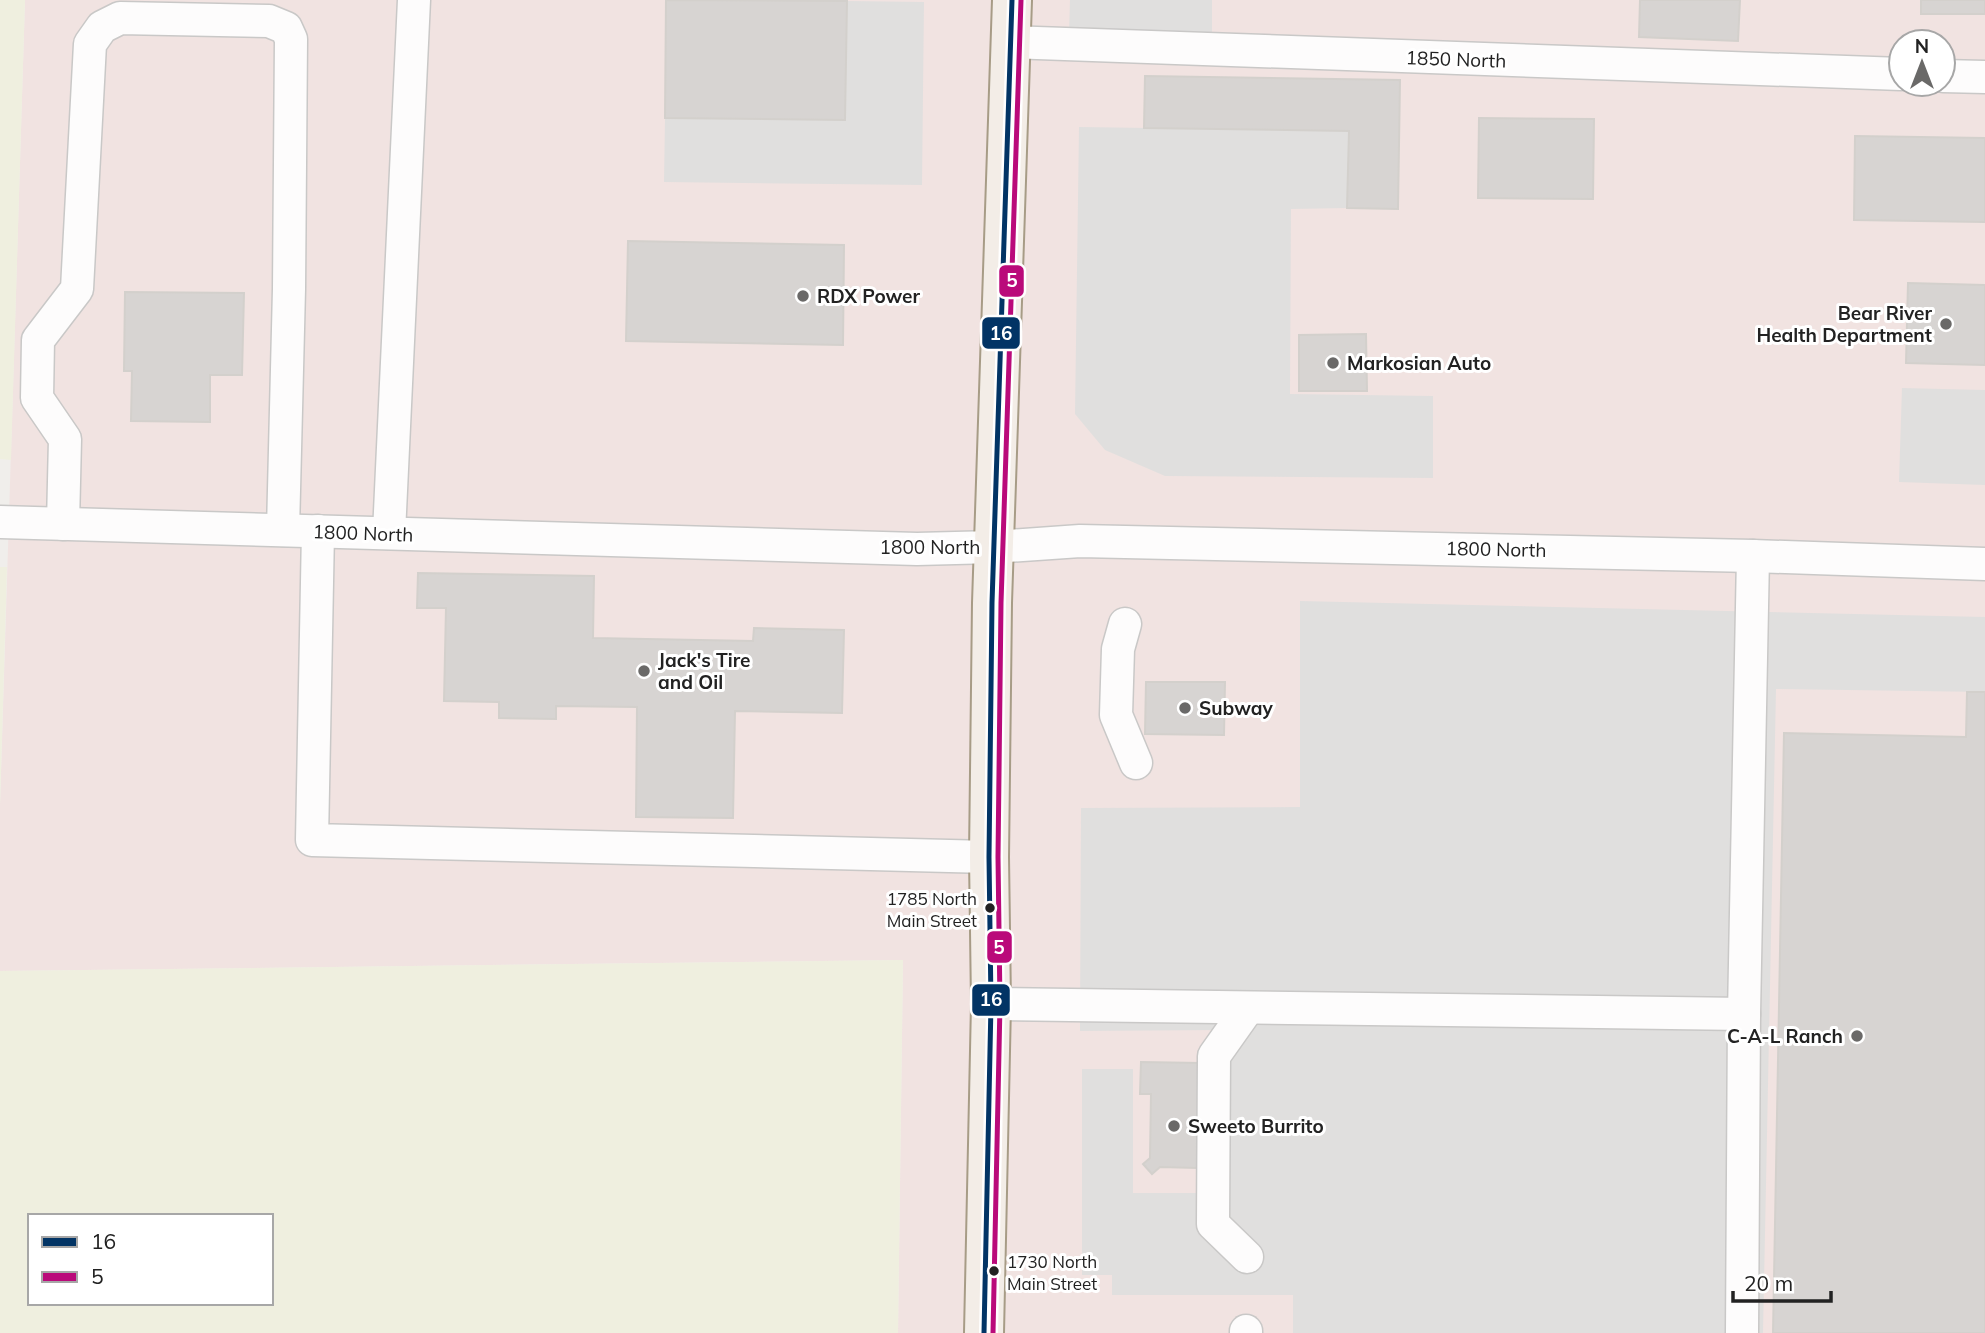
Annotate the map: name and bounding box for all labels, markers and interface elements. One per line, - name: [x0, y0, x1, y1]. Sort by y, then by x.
- north arrow: [1887, 28, 1957, 98]
- text: N: [1915, 34, 1929, 58]
- street label: 1850 North: [1405, 45, 1507, 73]
- line badge: 5: [998, 264, 1025, 298]
- text: 5: [1006, 268, 1018, 292]
- place label: RDX Power: [817, 284, 920, 308]
- marker: RDX Power: [795, 288, 811, 304]
- place label: Bear River Health Department: [1756, 301, 1933, 347]
- line badge: 16: [981, 316, 1021, 350]
- marker: Bear River Health Department: [1938, 316, 1954, 332]
- text: 16: [990, 321, 1012, 345]
- place label: Markosian Auto: [1347, 351, 1491, 375]
- marker: Markosian Auto: [1325, 355, 1341, 371]
- street label: 1800 North: [312, 519, 414, 547]
- street label: 1800 North: [880, 535, 980, 559]
- street label: 1800 North: [1445, 536, 1547, 562]
- place label: Jack's Tire and Oil: [658, 648, 751, 694]
- marker: Jack's Tire and Oil: [636, 663, 652, 679]
- place label: Subway: [1199, 696, 1273, 720]
- marker: Subway: [1177, 700, 1193, 716]
- place label: 1785 North Main Street: [887, 888, 977, 931]
- marker: 1785 North Main Street: [983, 901, 997, 915]
- line badge: 5: [986, 930, 1013, 964]
- text: 5: [993, 935, 1005, 959]
- line badge: 16: [971, 983, 1011, 1017]
- text: 16: [980, 987, 1002, 1011]
- place label: C-A-L Ranch: [1727, 1024, 1843, 1048]
- marker: C-A-L Ranch: [1849, 1028, 1865, 1044]
- place label: Sweeto Burrito: [1188, 1114, 1324, 1138]
- marker: Sweeto Burrito: [1166, 1118, 1182, 1134]
- legend: [28, 1214, 273, 1305]
- text: 16: [91, 1228, 116, 1254]
- place label: 1730 North Main Street: [1007, 1251, 1097, 1294]
- scale bar: [1733, 1260, 1831, 1304]
- text: 5: [91, 1263, 104, 1289]
- marker: 1730 North Main Street: [987, 1264, 1001, 1278]
- text: 20 m: [1744, 1270, 1793, 1296]

